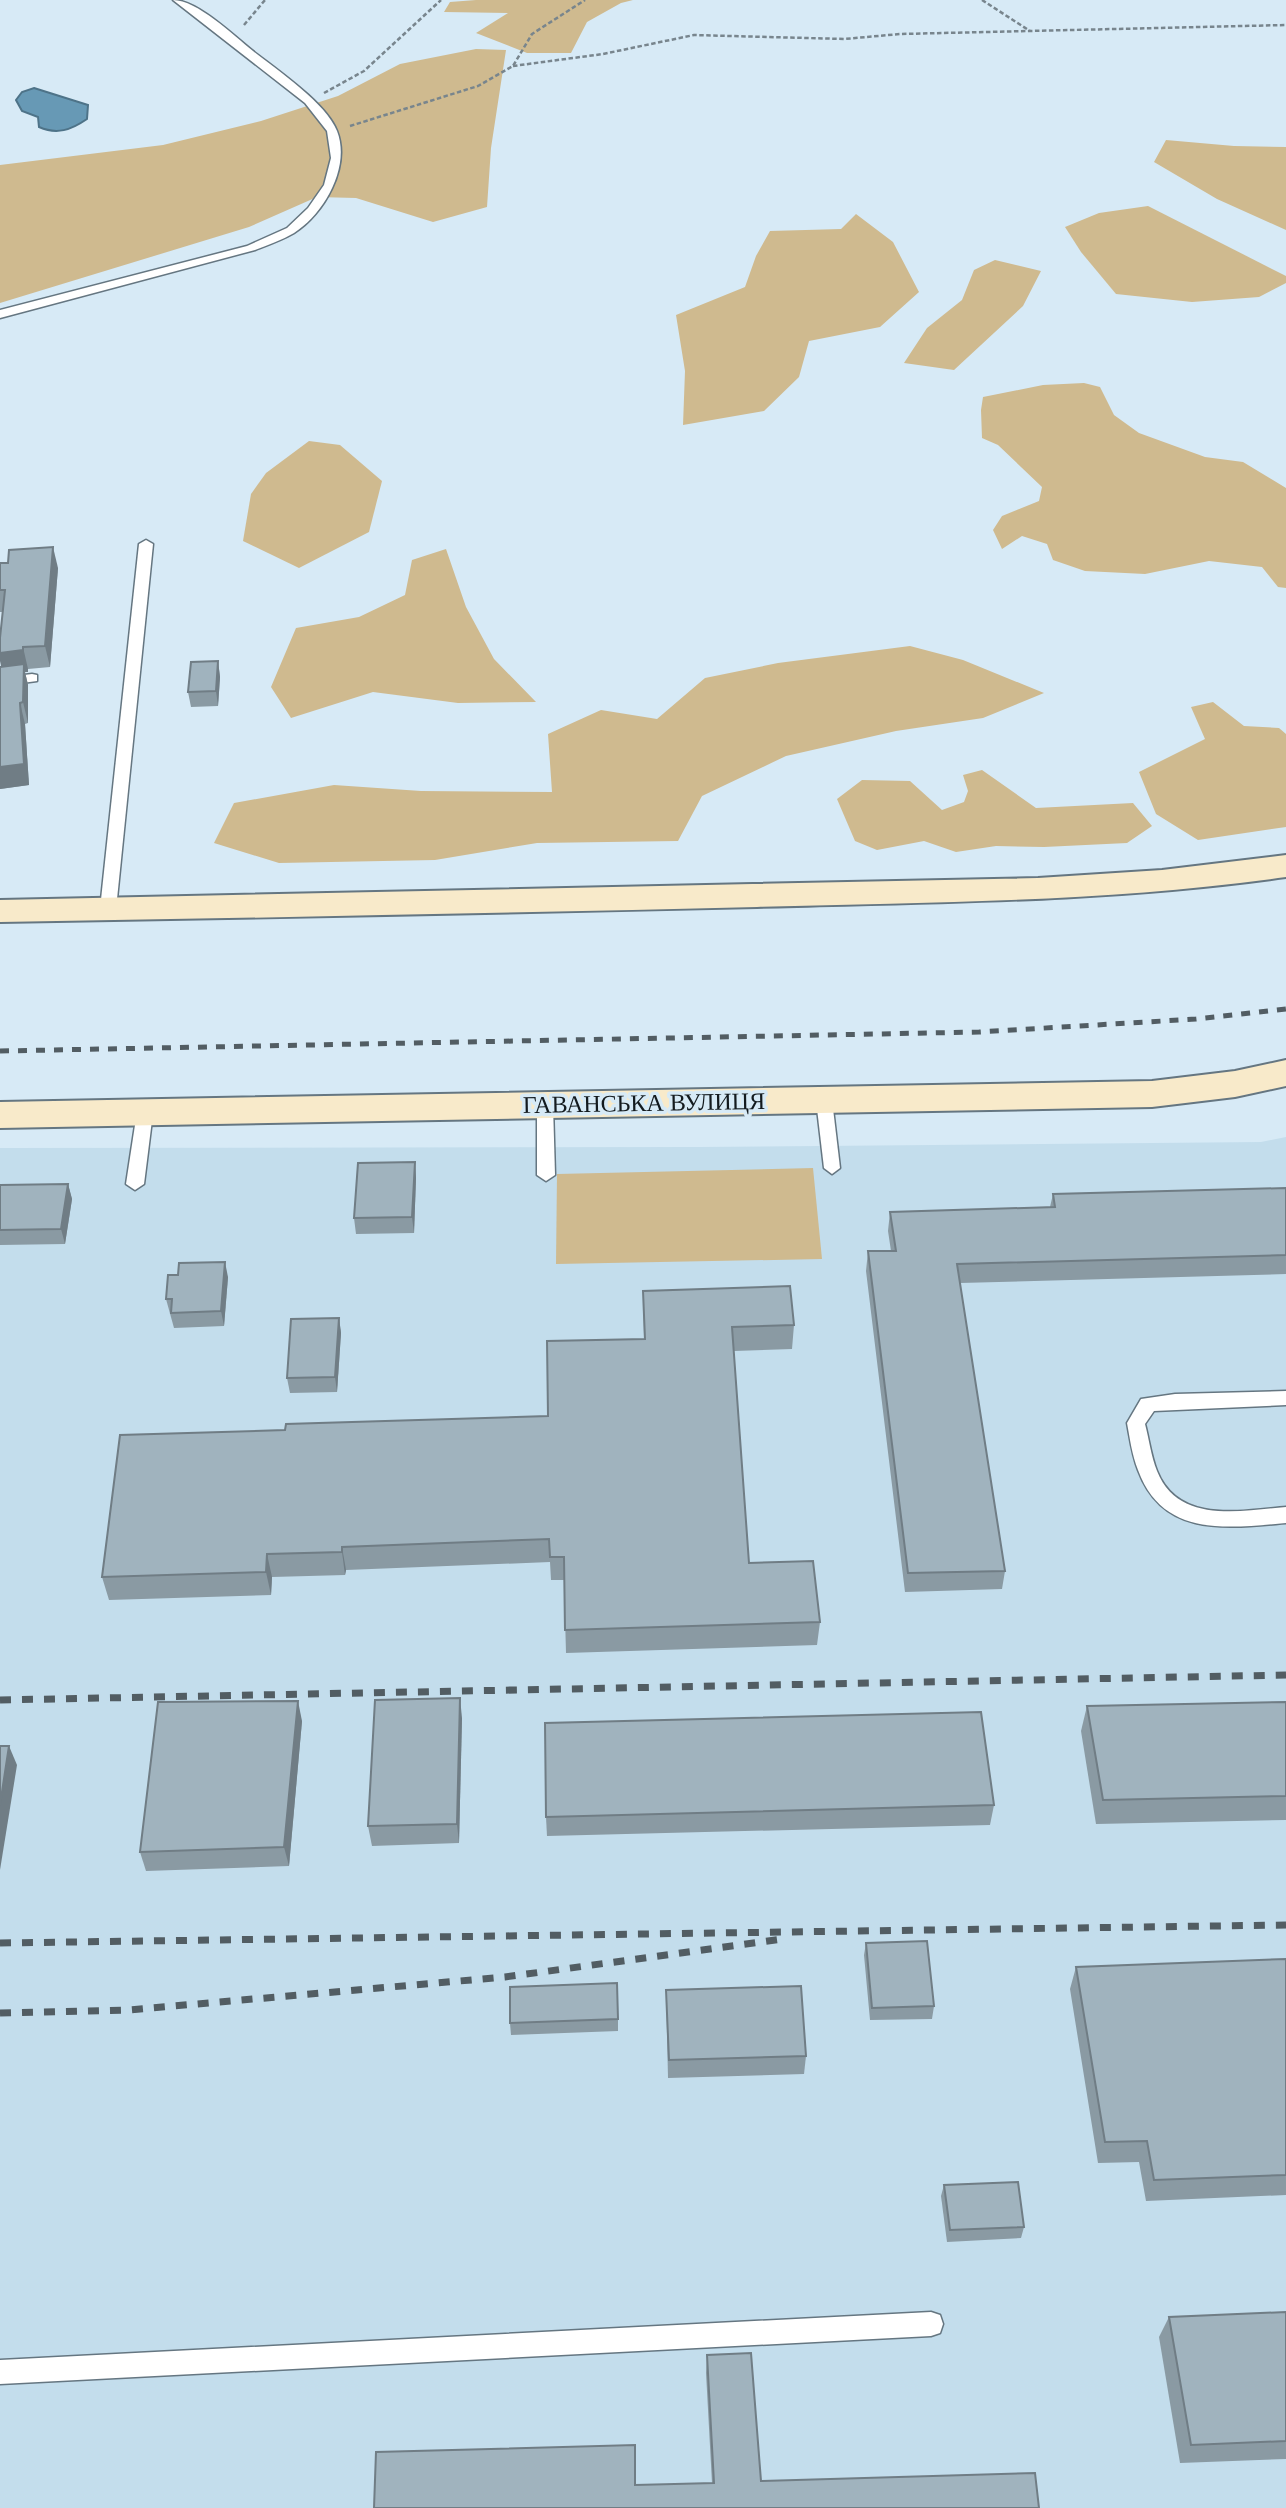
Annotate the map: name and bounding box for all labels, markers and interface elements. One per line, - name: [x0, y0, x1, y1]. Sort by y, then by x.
- street label: ГАВАНСЬКА ВУЛИЦЯ: [523, 1088, 765, 1118]

